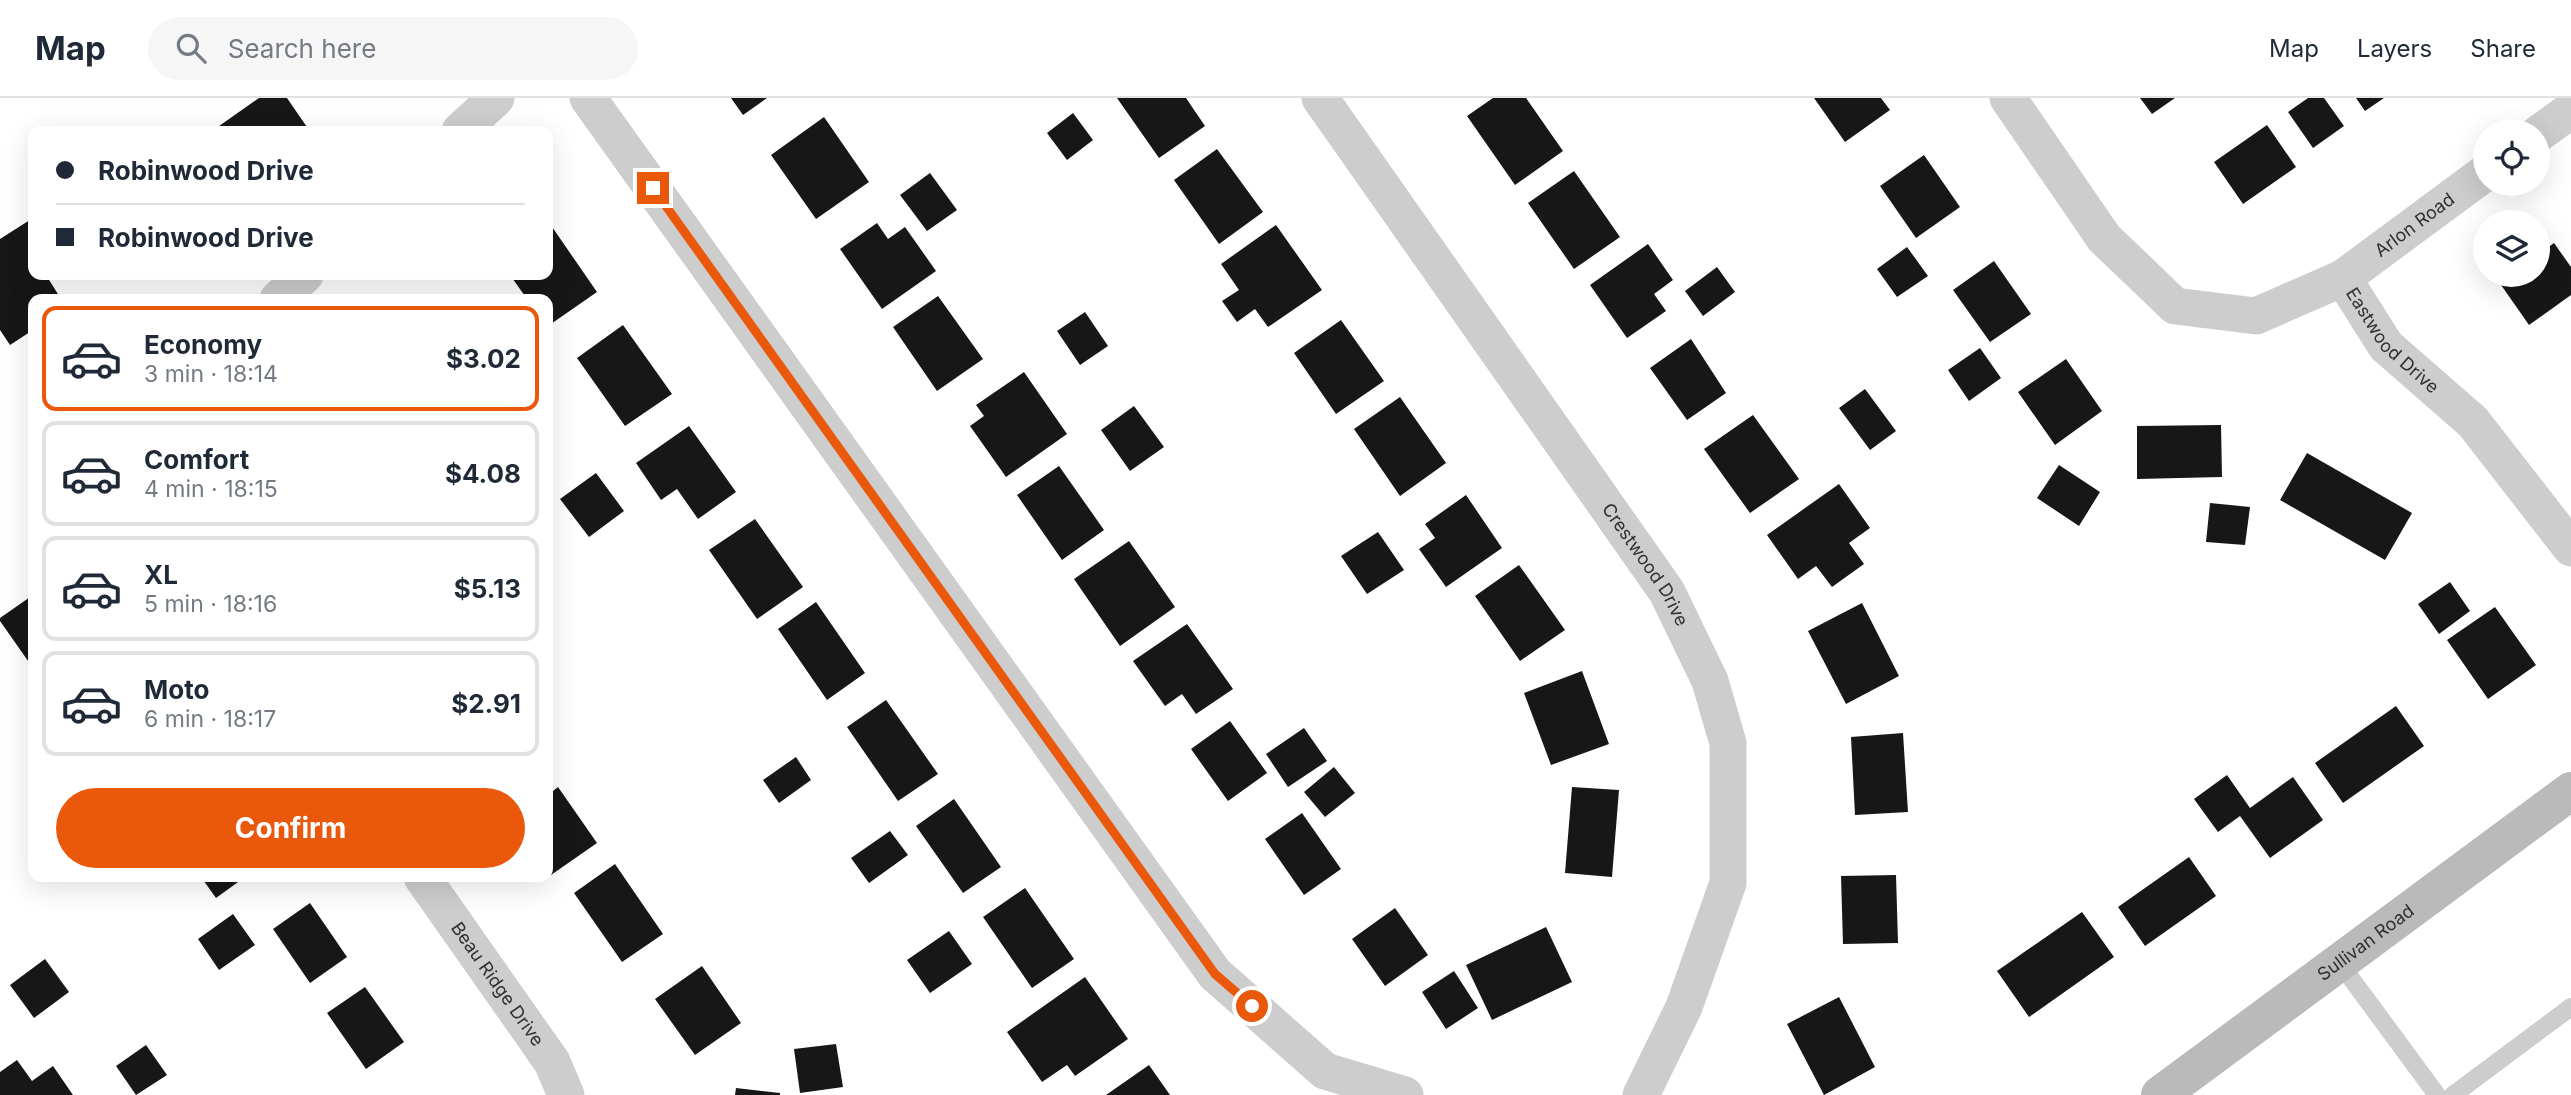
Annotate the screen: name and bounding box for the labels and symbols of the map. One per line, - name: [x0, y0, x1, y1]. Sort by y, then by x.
- route end: [637, 172, 669, 204]
- street label: Arlon Road: [2370, 188, 2458, 261]
- street label: Eastwood Drive: [2342, 284, 2443, 397]
- street label: Crestwood Drive: [1598, 499, 1693, 629]
- street label: Sullivan Road: [2313, 900, 2418, 985]
- street label: Beau Ridge Drive: [447, 918, 548, 1050]
- route start: [1236, 990, 1268, 1022]

